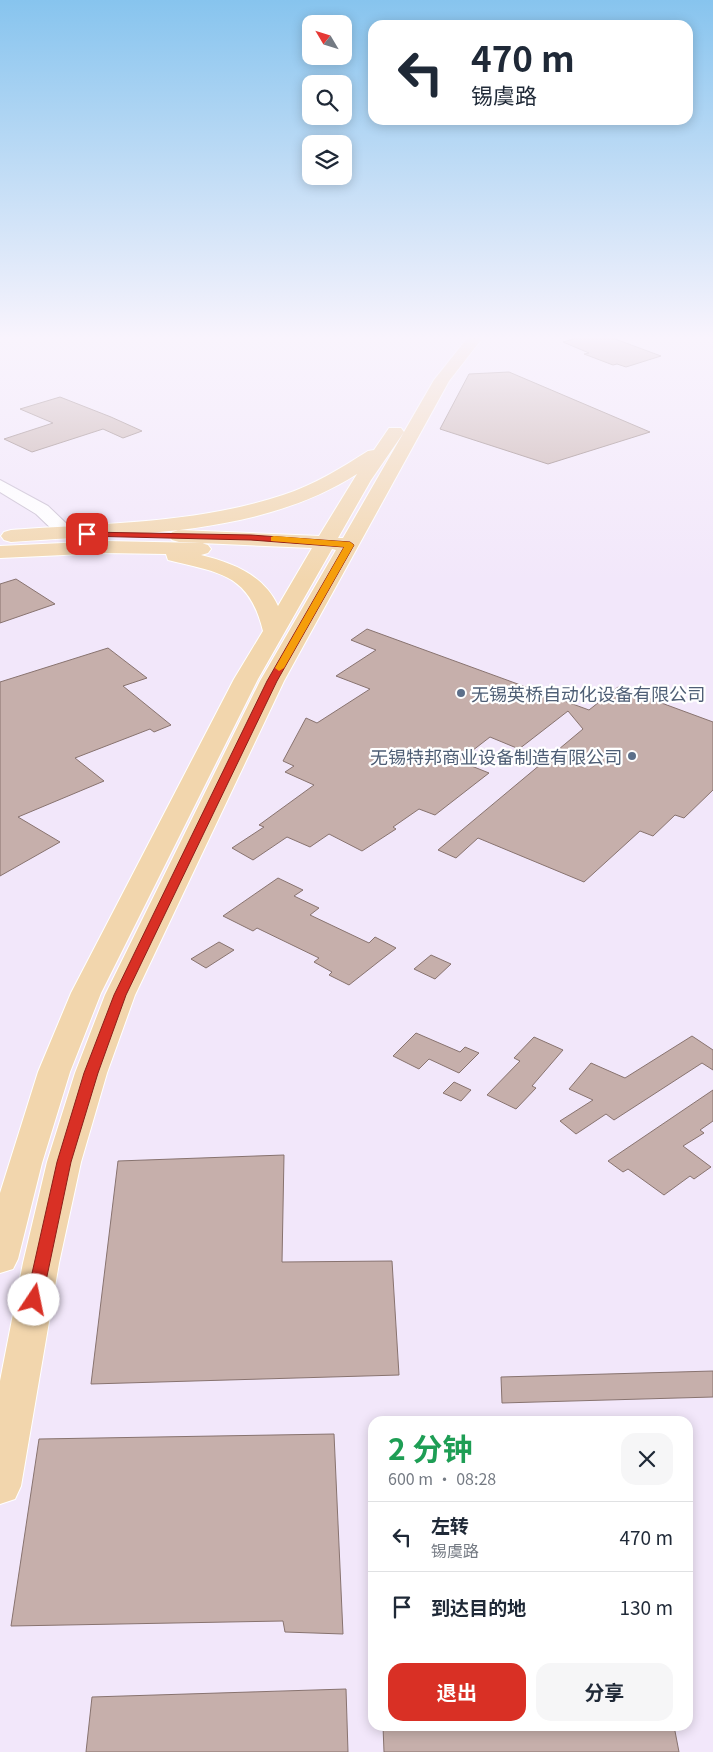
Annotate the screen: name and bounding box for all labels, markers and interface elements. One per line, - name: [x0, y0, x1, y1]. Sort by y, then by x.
- north arrow: [302, 15, 352, 65]
- map controls: [302, 15, 352, 185]
- text: 470 m: [471, 31, 575, 82]
- icon: left: [388, 40, 453, 105]
- button: search: [302, 75, 352, 125]
- text: 锡虞路: [471, 78, 537, 110]
- button: layers: [302, 135, 352, 185]
- pin: [66, 513, 108, 555]
- icon: arrive: [73, 520, 101, 548]
- place label: 无锡英桥自动化设备有限公司: [471, 680, 705, 706]
- marker: 无锡英桥自动化设备有限公司: [455, 687, 467, 699]
- place label: 无锡特邦商业设备制造有限公司: [370, 743, 622, 769]
- marker: 无锡特邦商业设备制造有限公司: [626, 750, 638, 762]
- position arrow: [7, 1273, 59, 1325]
- text: 2 分钟: [388, 1425, 473, 1469]
- button: close: [621, 1433, 673, 1485]
- text: 600 m · 08:28: [388, 1466, 496, 1490]
- text: 左转: [431, 1511, 469, 1538]
- icon: left: [388, 1523, 416, 1551]
- text: 470 m: [620, 1523, 673, 1550]
- text: 锡虞路: [431, 1538, 479, 1562]
- icon: arrive: [388, 1593, 416, 1621]
- text: 到达目的地: [431, 1593, 526, 1620]
- text: 130 m: [620, 1593, 673, 1620]
- button: 退出: [388, 1663, 526, 1721]
- button: 分享: [536, 1663, 673, 1721]

